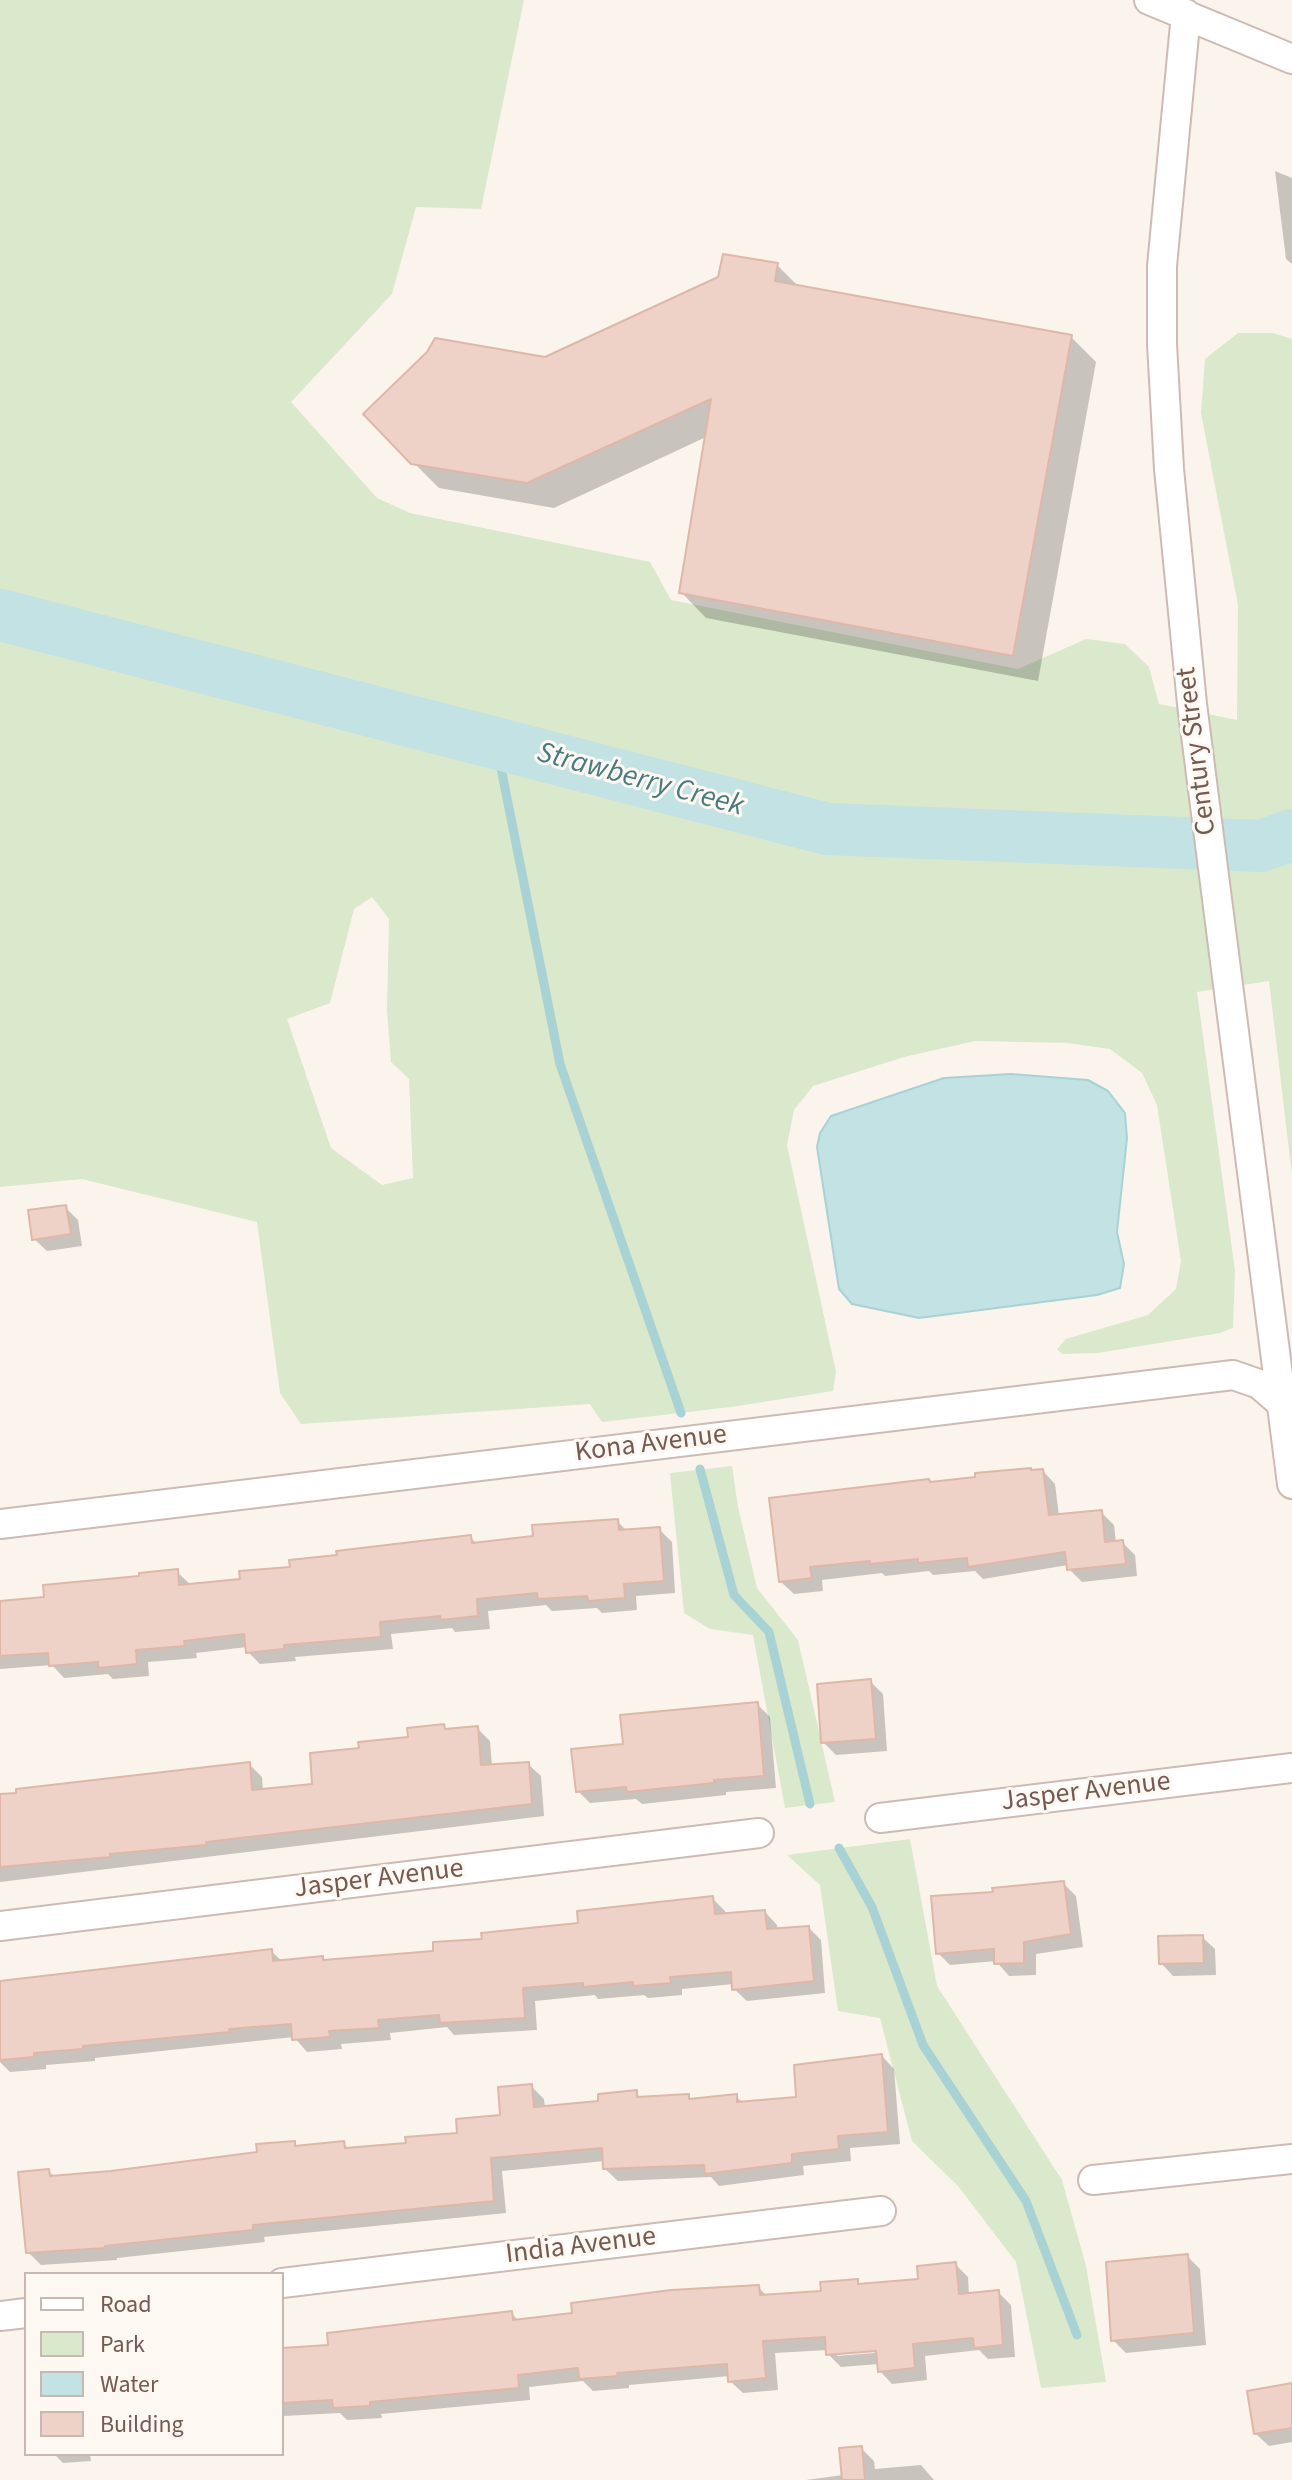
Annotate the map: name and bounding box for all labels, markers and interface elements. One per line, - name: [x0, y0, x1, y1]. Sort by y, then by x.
- street label: Century Street: [1171, 665, 1225, 837]
- water label: Strawberry Creek: [533, 736, 747, 826]
- street label: Kona Avenue: [573, 1419, 729, 1471]
- street label: Jasper Avenue: [999, 1766, 1173, 1820]
- street label: Jasper Avenue: [292, 1853, 466, 1907]
- street label: India Avenue: [504, 2221, 658, 2273]
- legend: [24, 2272, 284, 2456]
- text: Road: [100, 2287, 152, 2322]
- text: Park: [100, 2327, 145, 2362]
- text: Water: [100, 2367, 158, 2402]
- text: Building: [100, 2407, 184, 2442]

